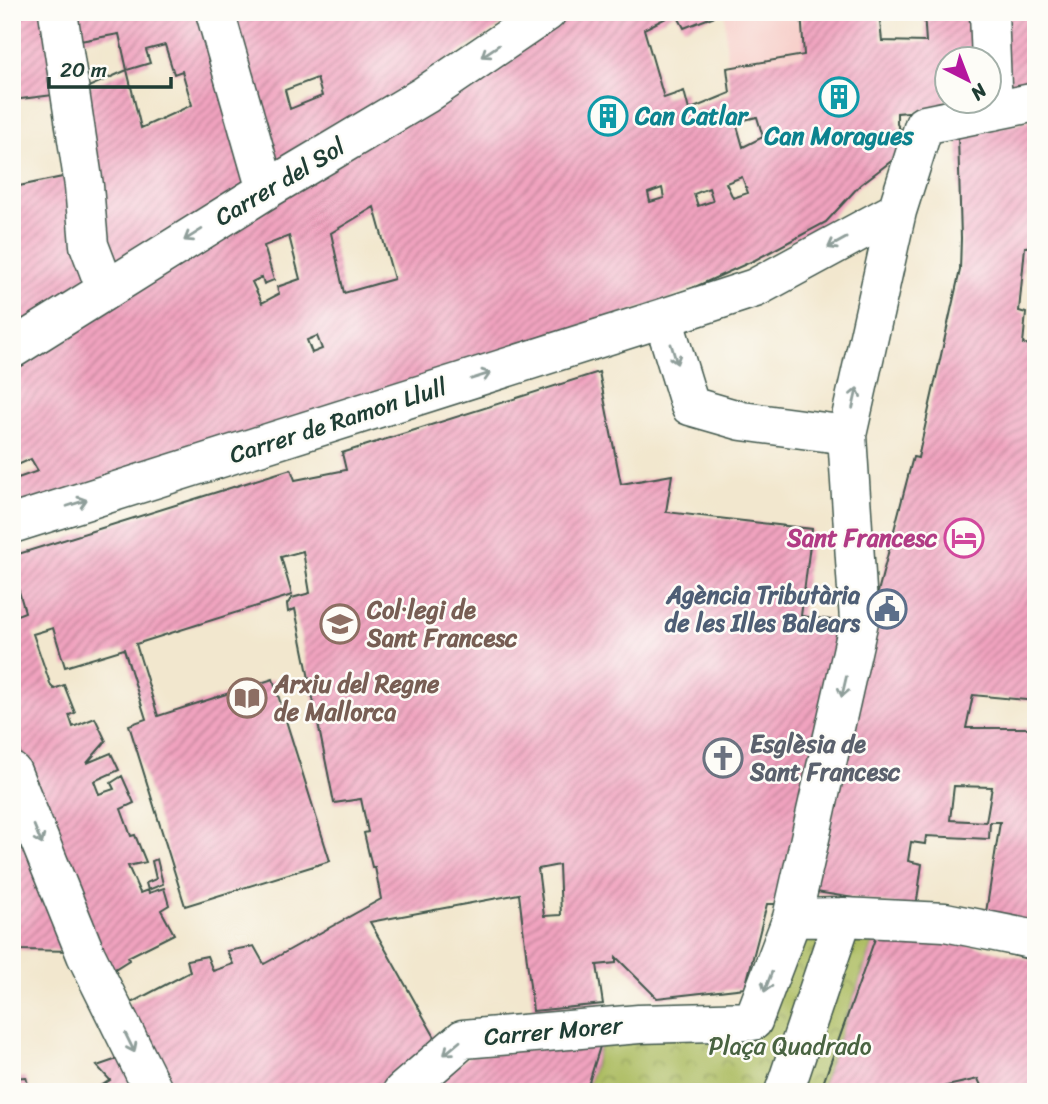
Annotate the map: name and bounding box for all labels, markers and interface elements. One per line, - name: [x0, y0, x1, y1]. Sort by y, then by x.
- one-way arrow: [481, 44, 500, 58]
- scale bar: [49, 46, 172, 90]
- north arrow: [932, 46, 1002, 116]
- text: 20 m: [60, 51, 107, 89]
- text: N: [962, 75, 996, 109]
- building icon: Can Moragues: [818, 76, 860, 118]
- building icon: Can Catlar: [587, 95, 629, 137]
- place label: Can Catlar: [634, 95, 750, 137]
- place label: Can Moragues: [763, 115, 915, 157]
- street label: Carrer del Sol: [206, 126, 355, 238]
- one-way arrow: [184, 228, 203, 243]
- one-way arrow: [827, 237, 848, 250]
- one-way arrow: [668, 342, 681, 364]
- street label: Carrer de Ramon Llull: [224, 366, 453, 476]
- one-way arrow: [470, 368, 492, 381]
- one-way arrow: [849, 387, 862, 410]
- one-way arrow: [66, 496, 88, 508]
- place label: Sant Francesc: [786, 517, 938, 559]
- hotel icon: Sant Francesc: [943, 517, 985, 559]
- place label: Agència Tributària de les Illes Balears: [665, 574, 861, 644]
- public building icon: Agència Tributària de les Illes Balears: [866, 588, 908, 630]
- place label: Col·legi de Sant Francesc: [366, 589, 518, 659]
- school or university icon: Col·legi de Sant Francesc: [319, 603, 361, 645]
- place label: Arxiu del Regne de Mallorca: [273, 663, 440, 733]
- one-way arrow: [837, 675, 850, 698]
- library icon: Arxiu del Regne de Mallorca: [226, 677, 268, 719]
- place label: Esglèsia de Sant Francesc: [749, 723, 901, 793]
- church icon: Esglèsia de Sant Francesc: [702, 737, 744, 779]
- one-way arrow: [32, 824, 45, 846]
- one-way arrow: [761, 970, 773, 992]
- street label: Carrer Morer: [482, 1004, 626, 1058]
- park label: Plaça Quadrado: [708, 1025, 872, 1067]
- one-way arrow: [124, 1032, 138, 1053]
- one-way arrow: [444, 1040, 462, 1056]

